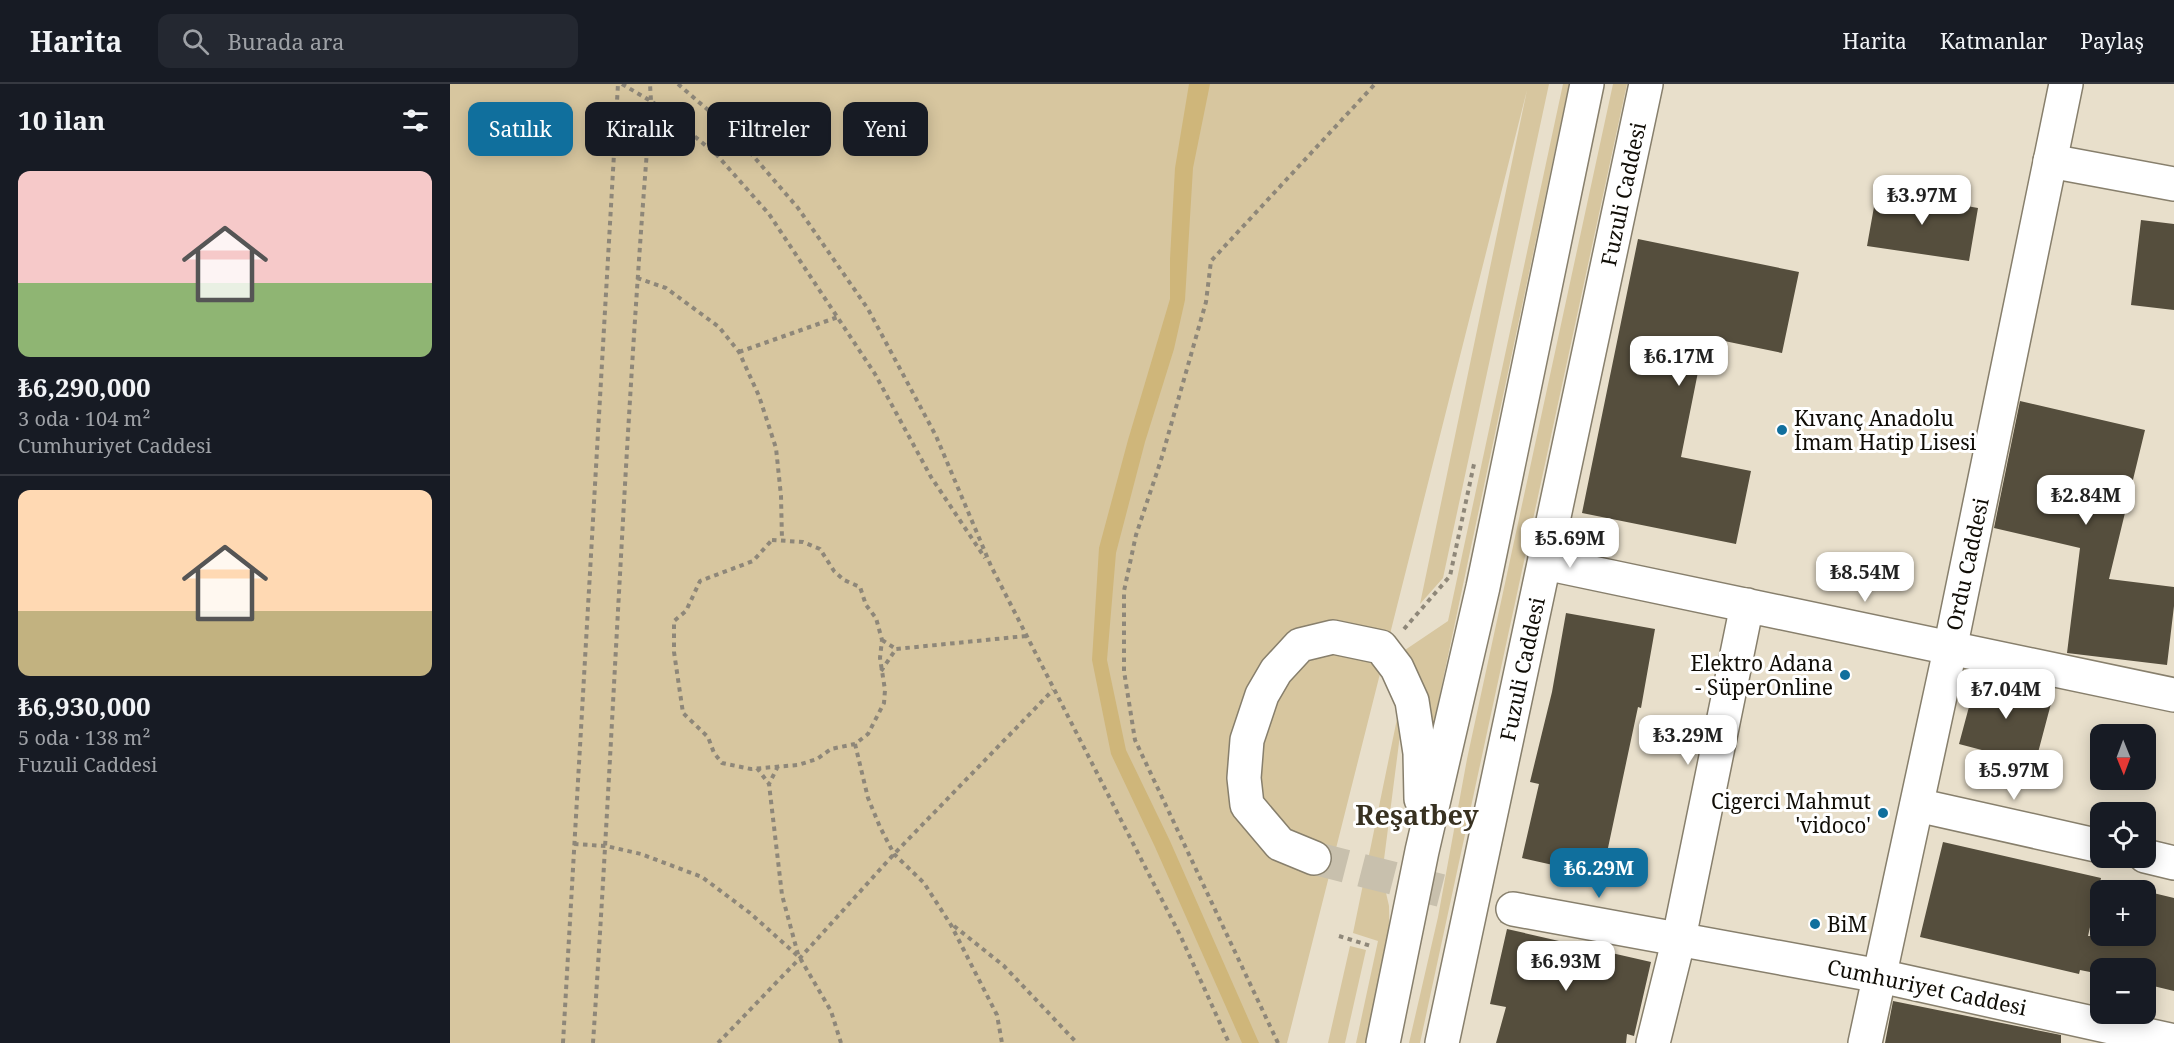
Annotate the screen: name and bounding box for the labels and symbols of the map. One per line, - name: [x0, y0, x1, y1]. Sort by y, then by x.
- street label: Fuzuli Caddesi: [1594, 119, 1652, 269]
- pin: ₺3.97M: [1873, 175, 1971, 226]
- pin: ₺6.17M: [1630, 336, 1728, 387]
- place label: Kıvanç Anadolu İmam Hatip Lisesi: [1794, 404, 1977, 456]
- marker: Kıvanç Anadolu İmam Hatip Lisesi: [1775, 423, 1789, 437]
- pin: ₺2.84M: [2037, 475, 2135, 526]
- street label: Ordu Caddesi: [1939, 495, 1995, 633]
- pin: ₺5.69M: [1521, 518, 1619, 569]
- pin: ₺8.54M: [1816, 552, 1914, 603]
- street label: Fuzuli Caddesi: [1493, 594, 1551, 744]
- place label: Elektro Adana - SüperOnline: [1691, 649, 1833, 701]
- marker: Elektro Adana - SüperOnline: [1838, 668, 1852, 682]
- pin: ₺7.04M: [1957, 669, 2055, 720]
- pin: ₺3.29M: [1639, 715, 1737, 766]
- north arrow: [2090, 724, 2156, 790]
- pin: ₺5.97M: [1965, 750, 2063, 801]
- place label: Cigerci Mahmut 'vidoco': [1711, 787, 1871, 839]
- district label: Reşatbey: [1355, 796, 1479, 833]
- marker: Cigerci Mahmut 'vidoco': [1876, 806, 1890, 820]
- pin: ₺6.29M: [1550, 848, 1648, 899]
- place label: BiM: [1827, 910, 1867, 938]
- marker: BiM: [1808, 917, 1822, 931]
- pin: ₺6.93M: [1517, 941, 1615, 992]
- street label: Cumhuriyet Caddesi: [1825, 952, 2030, 1022]

